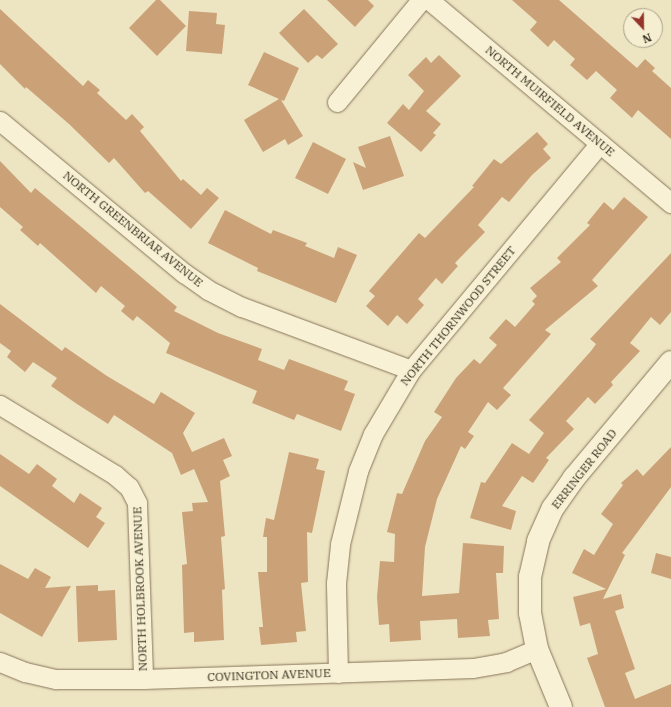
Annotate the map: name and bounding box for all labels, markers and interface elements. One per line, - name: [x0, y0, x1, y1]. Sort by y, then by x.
- north arrow: [623, 8, 663, 48]
- text: N: [640, 30, 654, 46]
- street label: NORTH MUIRFIELD AVENUE: [483, 43, 617, 159]
- street label: NORTH GREENBRIAR AVENUE: [60, 168, 206, 290]
- street label: NORTH THORNWOOD STREET: [397, 243, 519, 389]
- street label: ERRINGER ROAD: [548, 426, 620, 512]
- street label: NORTH HOLBROOK AVENUE: [130, 506, 150, 672]
- street label: COVINGTON AVENUE: [207, 666, 331, 684]

